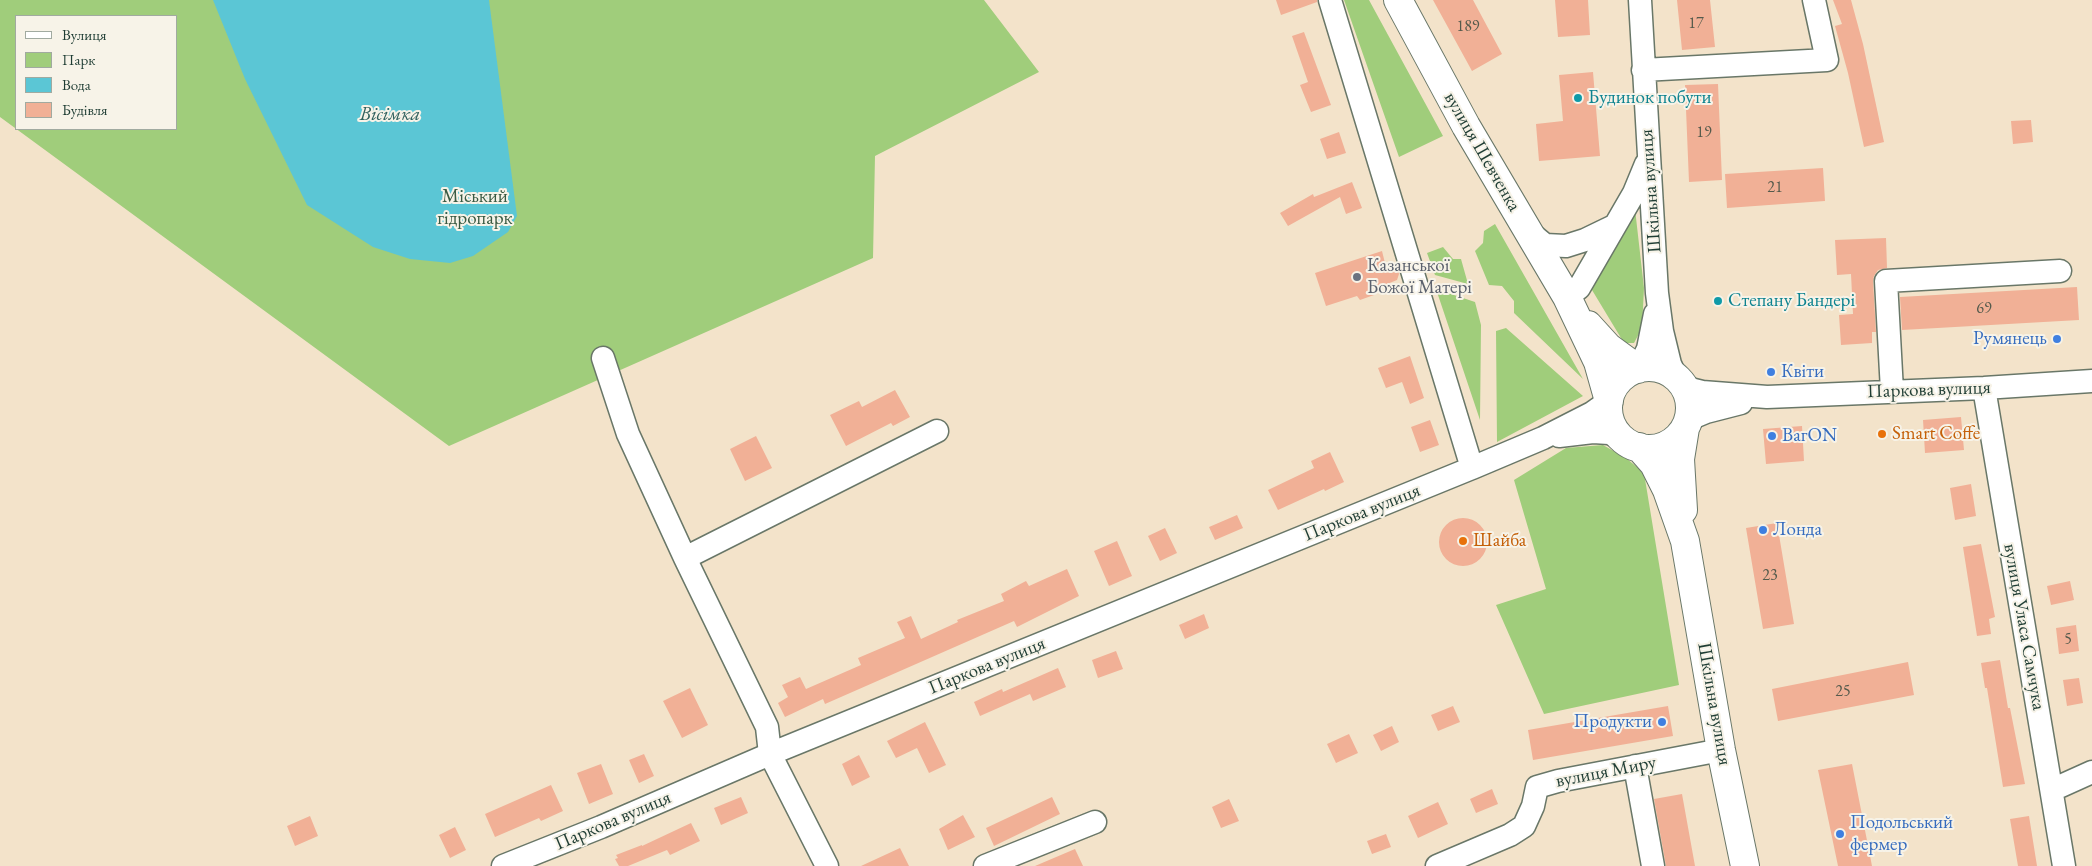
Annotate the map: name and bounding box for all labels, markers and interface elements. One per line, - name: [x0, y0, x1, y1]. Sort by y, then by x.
- house number: 17: [1688, 14, 1704, 34]
- legend: [15, 15, 178, 130]
- house number: 189: [1456, 17, 1480, 37]
- text: Вулиця: [62, 25, 107, 44]
- text: Парк: [62, 50, 95, 69]
- text: Вода: [62, 75, 91, 94]
- place label: Будинок побути: [1588, 87, 1711, 109]
- street label: вулиця Шевченка: [1439, 88, 1525, 216]
- marker: Будинок побути: [1572, 92, 1584, 104]
- text: Будівля: [62, 100, 108, 119]
- water label: Вісімка: [360, 103, 420, 127]
- house number: 19: [1696, 123, 1712, 143]
- street label: Шкільна вулиця: [1635, 128, 1667, 254]
- house number: 21: [1767, 178, 1783, 198]
- park label: Міський гідропарк: [437, 186, 513, 230]
- place label: Казанської Божої Матері: [1367, 255, 1472, 299]
- marker: Казанської Божої Матері: [1351, 271, 1363, 283]
- place label: Степану Бандері: [1728, 290, 1855, 312]
- marker: Степану Бандері: [1712, 295, 1724, 307]
- house number: 69: [1976, 299, 1992, 319]
- place label: Румянець: [1973, 328, 2047, 350]
- marker: Румянець: [2051, 333, 2063, 345]
- place label: Квiти: [1781, 361, 1824, 383]
- marker: Квiти: [1765, 366, 1777, 378]
- street label: Паркова вулиця: [1867, 376, 1991, 404]
- place label: Smart Coffe: [1892, 423, 1980, 445]
- place label: ВагON: [1782, 425, 1837, 447]
- marker: Smart Coffe: [1876, 428, 1888, 440]
- marker: ВагON: [1766, 430, 1778, 442]
- street label: Паркова вулиця: [1300, 479, 1424, 547]
- place label: Лонда: [1773, 519, 1822, 541]
- marker: Лонда: [1757, 524, 1769, 536]
- place label: Шайба: [1473, 530, 1526, 552]
- marker: Шайба: [1457, 535, 1469, 547]
- street label: вулиця Уласа Самчука: [1998, 542, 2050, 712]
- house number: 23: [1762, 566, 1778, 586]
- house number: 5: [2064, 630, 2072, 650]
- street label: Паркова вулиця: [925, 632, 1049, 700]
- street label: Шкільна вулиця: [1692, 641, 1736, 767]
- house number: 25: [1835, 682, 1851, 702]
- place label: Продукти: [1574, 711, 1652, 733]
- marker: Продукти: [1656, 716, 1668, 728]
- street label: вулиця Миру: [1554, 751, 1658, 793]
- street label: Паркова вулиця: [552, 786, 674, 856]
- place label: Подольський фермер: [1850, 812, 1953, 856]
- marker: Подольський фермер: [1834, 828, 1846, 840]

